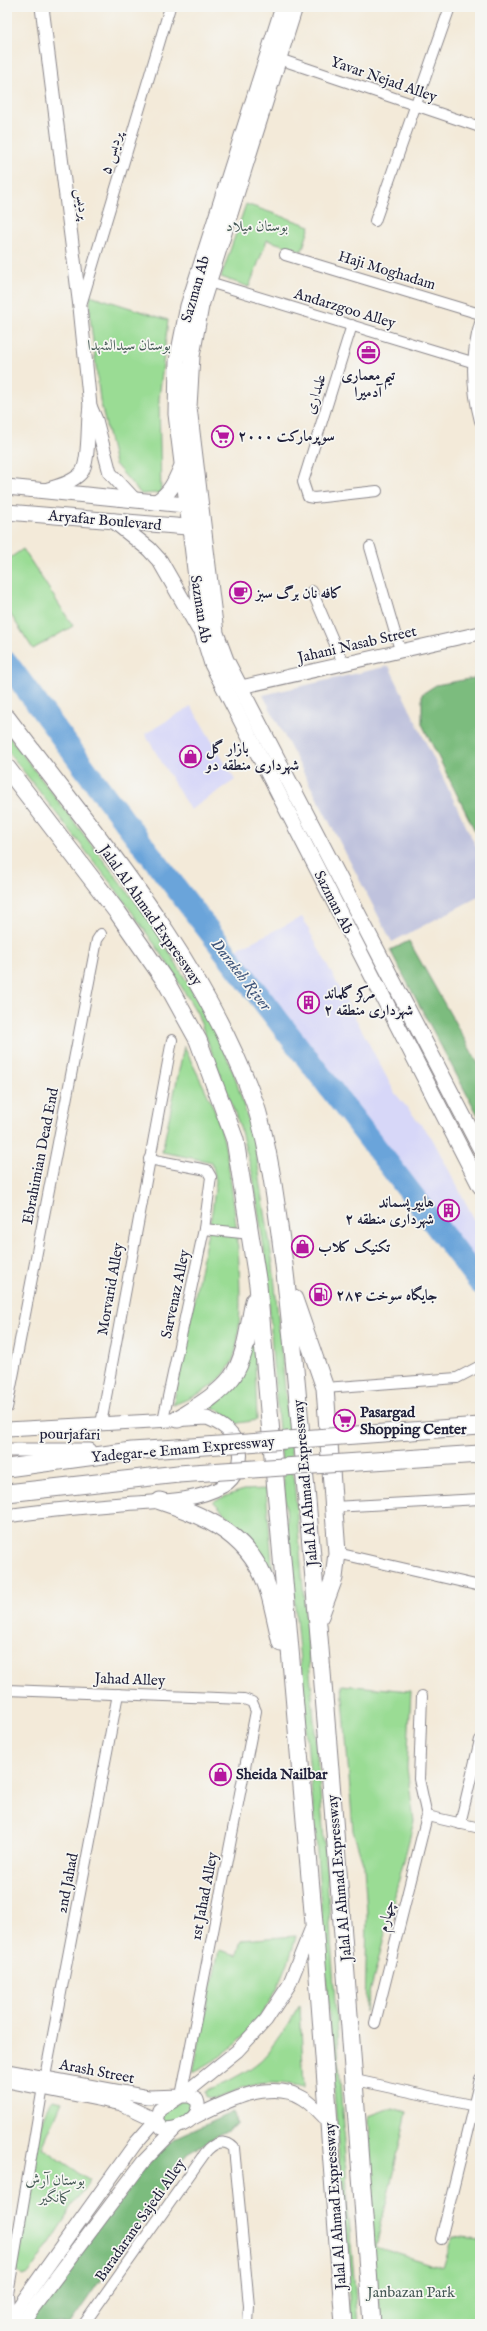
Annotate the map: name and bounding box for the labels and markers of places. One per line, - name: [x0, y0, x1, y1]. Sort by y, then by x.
- office icon: تیم معماری آدمیرا: [355, 339, 381, 365]
- place label: تیم معماری آدمیرا: [341, 366, 396, 402]
- supermarket icon: سوپرمارکت ۲۰۰۰: [209, 423, 235, 449]
- place label: سوپرمارکت ۲۰۰۰: [238, 427, 335, 446]
- cafe icon: کافه نان برگ سبز: [227, 580, 253, 606]
- place label: کافه نان برگ سبز: [254, 584, 342, 603]
- place label: بازار گل شهرداری منطقه دو: [204, 738, 299, 775]
- shop icon: بازار گل شهرداری منطقه دو: [177, 744, 203, 770]
- place label: مرکز گلماند شهرداری منطقه ۲: [324, 983, 413, 1020]
- building icon: مرکز گلماند شهرداری منطقه ۲: [295, 989, 321, 1015]
- place label: هایپر پسماند شهرداری منطقه ۲: [345, 1193, 434, 1229]
- building icon: هایپر پسماند شهرداری منطقه ۲: [436, 1198, 462, 1224]
- shop icon: تکنیک کلاب: [290, 1234, 316, 1260]
- place label: تکنیک کلاب: [318, 1238, 391, 1257]
- fuel station icon: جایگاه سوخت ۲۸۴: [307, 1282, 333, 1308]
- place label: جایگاه سوخت ۲۸۴: [336, 1285, 437, 1305]
- place label: Pasargad Shopping Center: [360, 1403, 467, 1439]
- supermarket icon: Pasargad Shopping Center: [331, 1408, 357, 1434]
- shop icon: Sheida Nailbar: [208, 1761, 234, 1787]
- place label: Sheida Nailbar: [236, 1765, 328, 1784]

